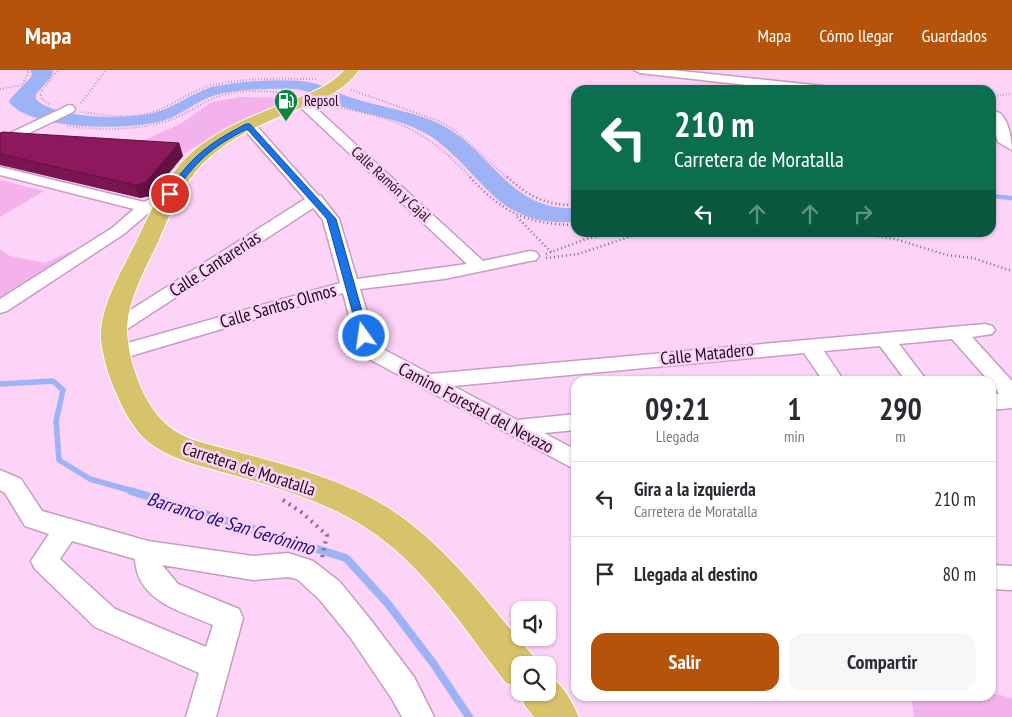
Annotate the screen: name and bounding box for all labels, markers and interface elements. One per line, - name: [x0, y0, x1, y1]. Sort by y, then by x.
- text: Mapa: [25, 20, 72, 51]
- text: Mapa: [757, 24, 791, 47]
- text: Cómo llegar: [819, 24, 894, 47]
- text: Guardados: [922, 24, 987, 47]
- fuel station icon: Repsol: [273, 88, 299, 122]
- place label: Repsol: [304, 91, 339, 110]
- text: 210 m: [674, 101, 755, 147]
- icon: left: [591, 105, 656, 170]
- street label: Calle Ramón y Cajal: [348, 142, 435, 226]
- text: Carretera de Moratalla: [674, 145, 844, 173]
- pin: [149, 173, 191, 215]
- icon: arrive: [156, 180, 184, 208]
- icon: left: [690, 200, 718, 228]
- icon: ahead: [743, 200, 771, 228]
- icon: ahead: [796, 200, 824, 228]
- icon: right: [849, 200, 877, 228]
- street label: Calle Cantarerías: [165, 225, 265, 302]
- street label: Calle Santos Olmos: [217, 278, 339, 333]
- position arrow: [337, 309, 389, 361]
- street label: Calle Matadero: [659, 337, 755, 370]
- street label: Camino Forestal del Nevazo: [395, 357, 558, 458]
- text: 09:21: [645, 389, 710, 428]
- text: 1: [787, 389, 802, 428]
- text: 290: [879, 389, 922, 428]
- text: Llegada: [656, 426, 699, 446]
- text: min: [784, 426, 805, 446]
- text: m: [895, 426, 906, 446]
- street label: Carretera de Moratalla: [180, 436, 319, 501]
- text: Gira a la izquierda: [634, 477, 756, 501]
- icon: left: [591, 485, 619, 513]
- water label: Barranco de San Gerónimo: [145, 486, 319, 560]
- text: 210 m: [934, 487, 976, 511]
- text: Carretera de Moratalla: [634, 501, 757, 521]
- icon: arrive: [591, 560, 619, 588]
- text: Llegada al destino: [634, 562, 758, 586]
- text: 80 m: [943, 562, 976, 586]
- map controls: [511, 601, 556, 701]
- button: sound: [511, 601, 556, 646]
- button: Salir: [591, 633, 779, 691]
- button: Compartir: [789, 633, 976, 691]
- button: search: [511, 656, 556, 701]

